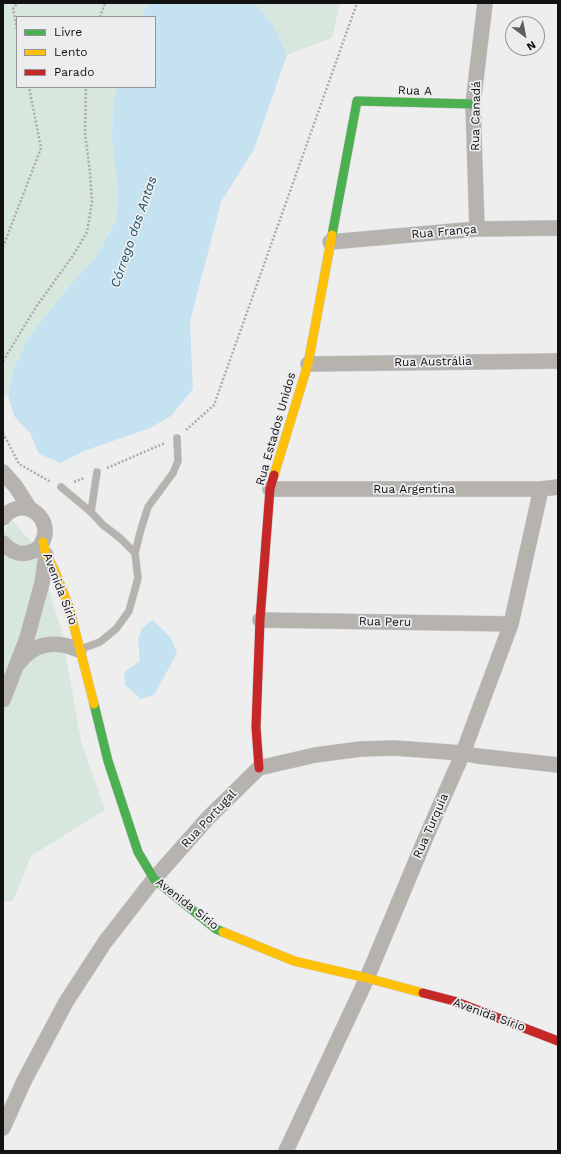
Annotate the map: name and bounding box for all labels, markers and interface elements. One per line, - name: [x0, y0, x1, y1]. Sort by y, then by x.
- legend: [16, 16, 156, 88]
- north arrow: [505, 16, 545, 56]
- text: Livre: [54, 25, 82, 39]
- text: N: [524, 38, 538, 53]
- text: Lento: [54, 45, 88, 59]
- text: Parado: [54, 65, 94, 79]
- street label: Rua Canadá: [468, 81, 484, 151]
- street label: Rua A: [398, 83, 432, 99]
- water label: Córrego das Antas: [108, 174, 160, 290]
- street label: Rua França: [411, 222, 477, 242]
- street label: Rua Austrália: [394, 354, 472, 370]
- street label: Rua Estados Unidos: [253, 371, 299, 487]
- street label: Rua Argentina: [373, 482, 455, 496]
- street label: Avenida Sírio: [40, 551, 80, 627]
- street label: Rua Peru: [359, 614, 411, 630]
- street label: Rua Portugal: [178, 787, 240, 851]
- street label: Rua Turquia: [410, 791, 452, 861]
- street label: Avenida Sírio: [153, 875, 221, 933]
- street label: Avenida Sírio: [451, 995, 527, 1035]

